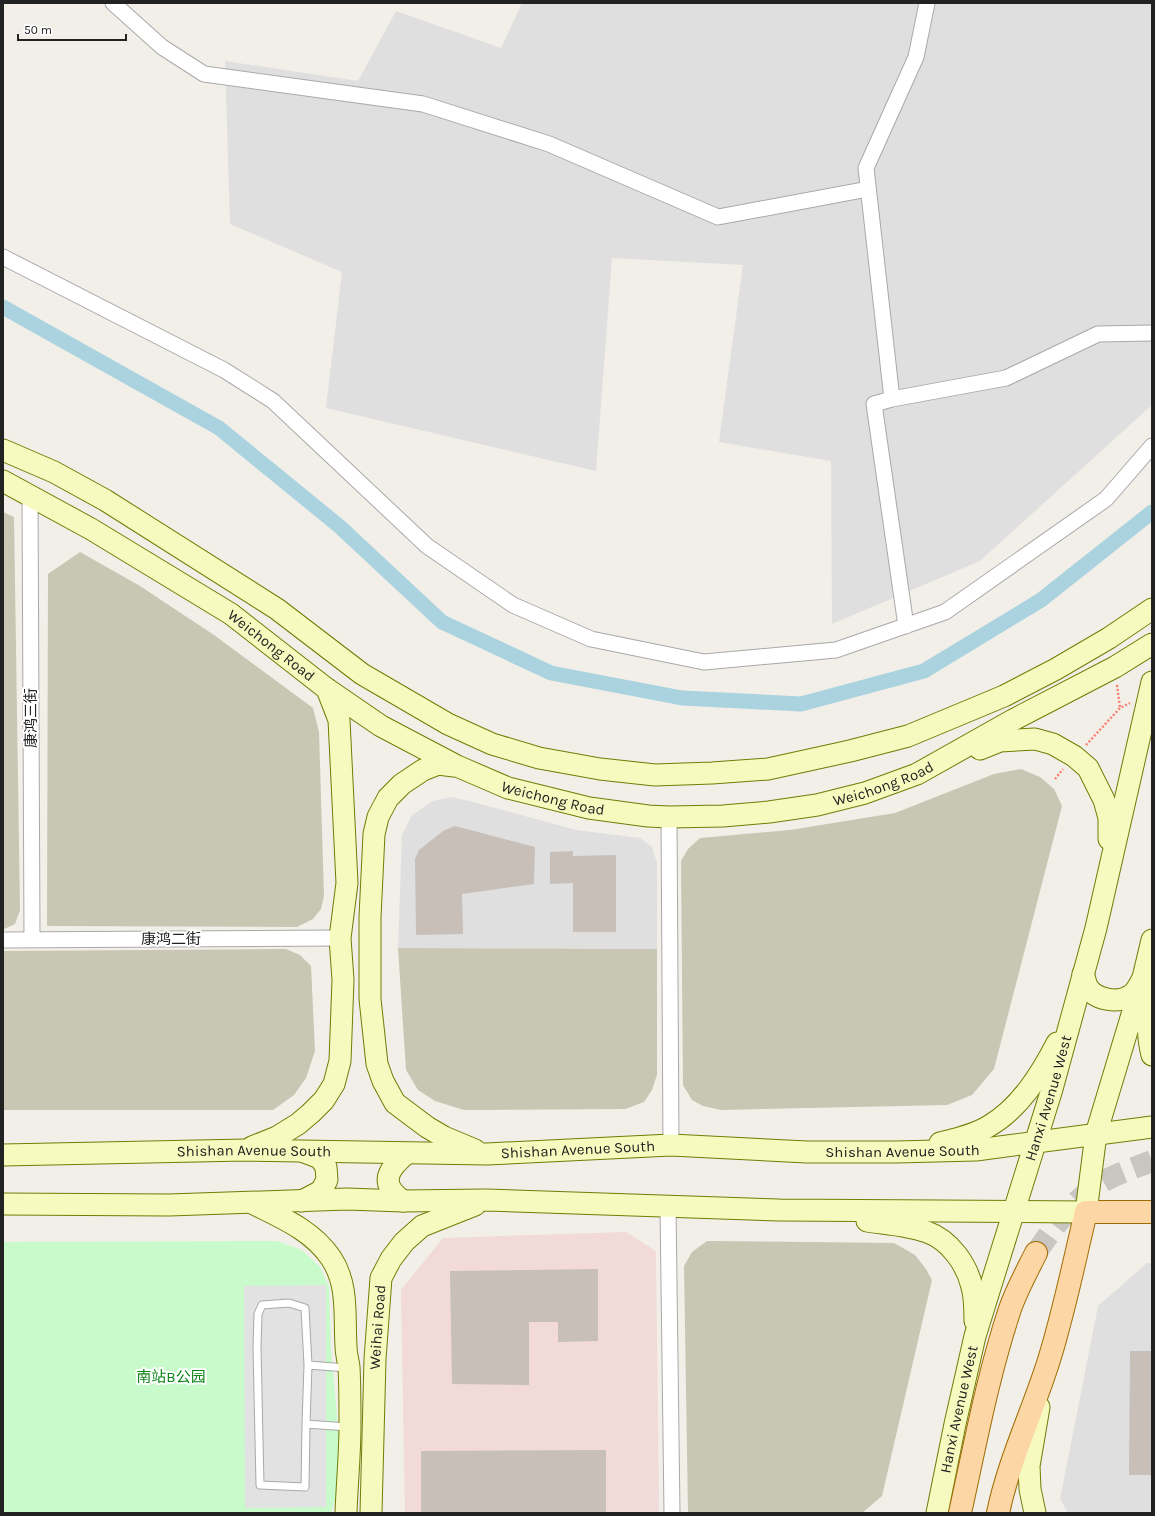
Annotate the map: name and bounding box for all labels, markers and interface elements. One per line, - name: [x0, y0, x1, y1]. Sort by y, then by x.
- scale bar: [18, 16, 126, 42]
- text: 50 m: [24, 23, 52, 37]
- street label: Weichong Road: [224, 606, 318, 685]
- street label: 康鸿三街: [22, 688, 40, 748]
- street label: Weichong Road: [831, 758, 937, 810]
- street label: Weichong Road: [498, 777, 606, 819]
- street label: 康鸿二街: [141, 930, 201, 948]
- street label: Hanxi Avenue West: [1021, 1033, 1075, 1163]
- street label: Shishan Avenue South: [500, 1137, 655, 1162]
- street label: Shishan Avenue South: [177, 1141, 331, 1160]
- street label: Shishan Avenue South: [825, 1141, 980, 1161]
- street label: Weihai Road: [366, 1284, 389, 1370]
- street label: Hanxi Avenue West: [936, 1343, 982, 1475]
- park label: 南站B公园: [136, 1368, 206, 1386]

